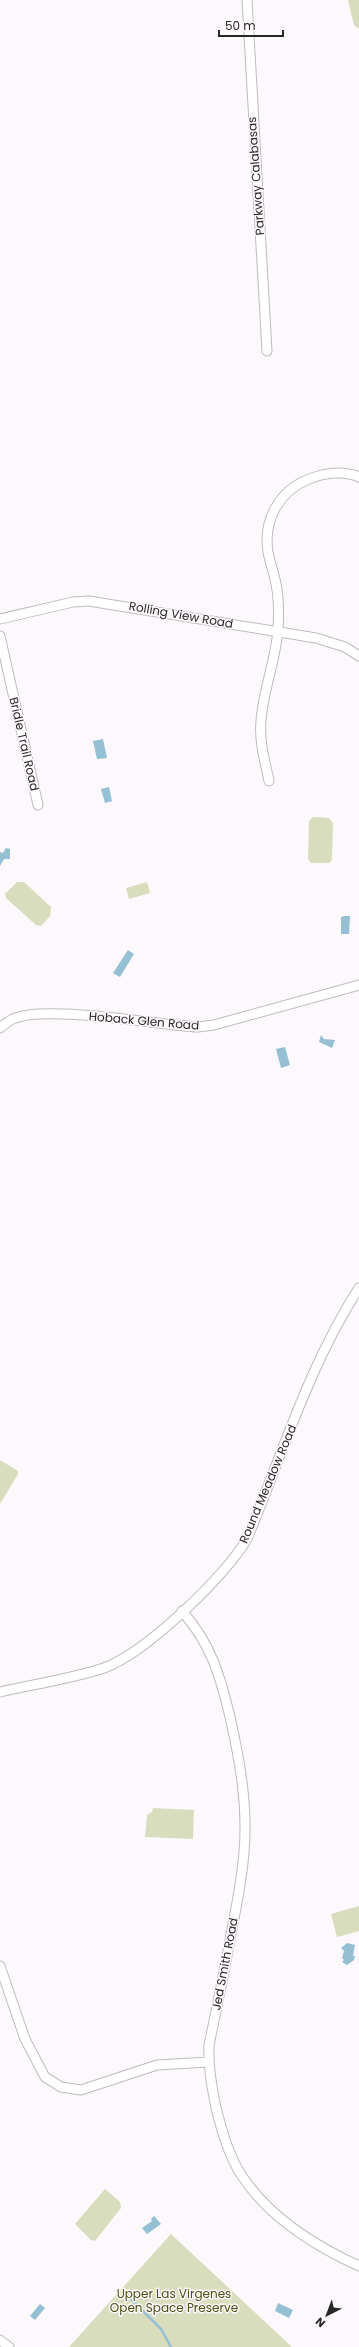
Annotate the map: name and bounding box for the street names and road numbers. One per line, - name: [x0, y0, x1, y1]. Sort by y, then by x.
- street label: Parkway Calabasas: [243, 116, 268, 236]
- street label: Rolling View Road: [128, 597, 235, 632]
- street label: Bridle Trail Road: [5, 695, 44, 793]
- street label: Hoback Glen Road: [88, 1007, 200, 1034]
- street label: Round Meadow Road: [235, 1422, 300, 1546]
- street label: Jed Smith Road: [207, 1916, 242, 2012]

